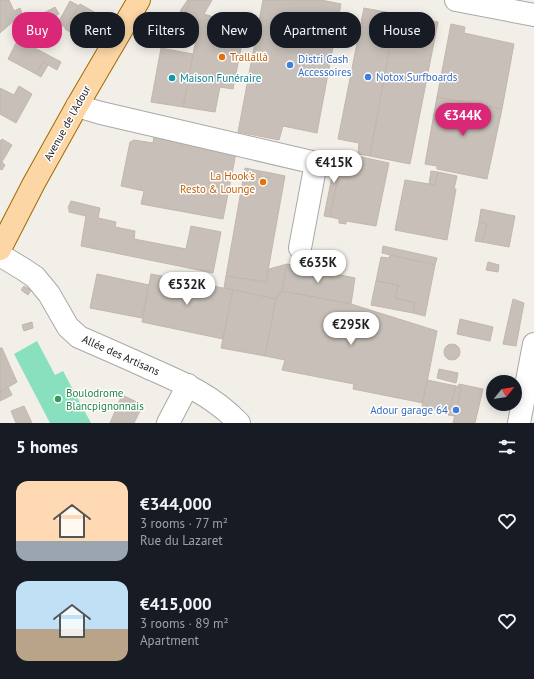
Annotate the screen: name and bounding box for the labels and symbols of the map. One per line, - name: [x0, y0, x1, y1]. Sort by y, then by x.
- place label: Trallallà: [230, 50, 268, 64]
- marker: Trallallà: [217, 52, 227, 62]
- place label: Distri Cash Accessoires: [298, 52, 352, 79]
- marker: Distri Cash Accessoires: [285, 60, 295, 70]
- place label: Notox Surfboards: [376, 70, 458, 84]
- place label: Maison Funéraire: [180, 71, 262, 85]
- marker: Notox Surfboards: [363, 72, 373, 82]
- marker: Maison Funéraire: [167, 73, 177, 83]
- street label: Avenue de l'Adour: [41, 83, 94, 163]
- pin: €344K: [435, 103, 491, 137]
- pin: €415K: [306, 150, 362, 184]
- place label: La Hook's Resto & Lounge: [180, 169, 255, 196]
- marker: La Hook's Resto & Lounge: [258, 177, 268, 187]
- pin: €635K: [290, 250, 346, 284]
- pin: €532K: [159, 272, 215, 306]
- pin: €295K: [323, 312, 379, 346]
- street label: Allée des Artisans: [80, 332, 162, 379]
- north arrow: [486, 375, 522, 411]
- place label: Boulodrome Blancpignonnais: [66, 386, 144, 413]
- marker: Boulodrome Blancpignonnais: [53, 394, 63, 404]
- place label: Adour garage 64: [370, 403, 448, 417]
- marker: Adour garage 64: [451, 405, 461, 415]

